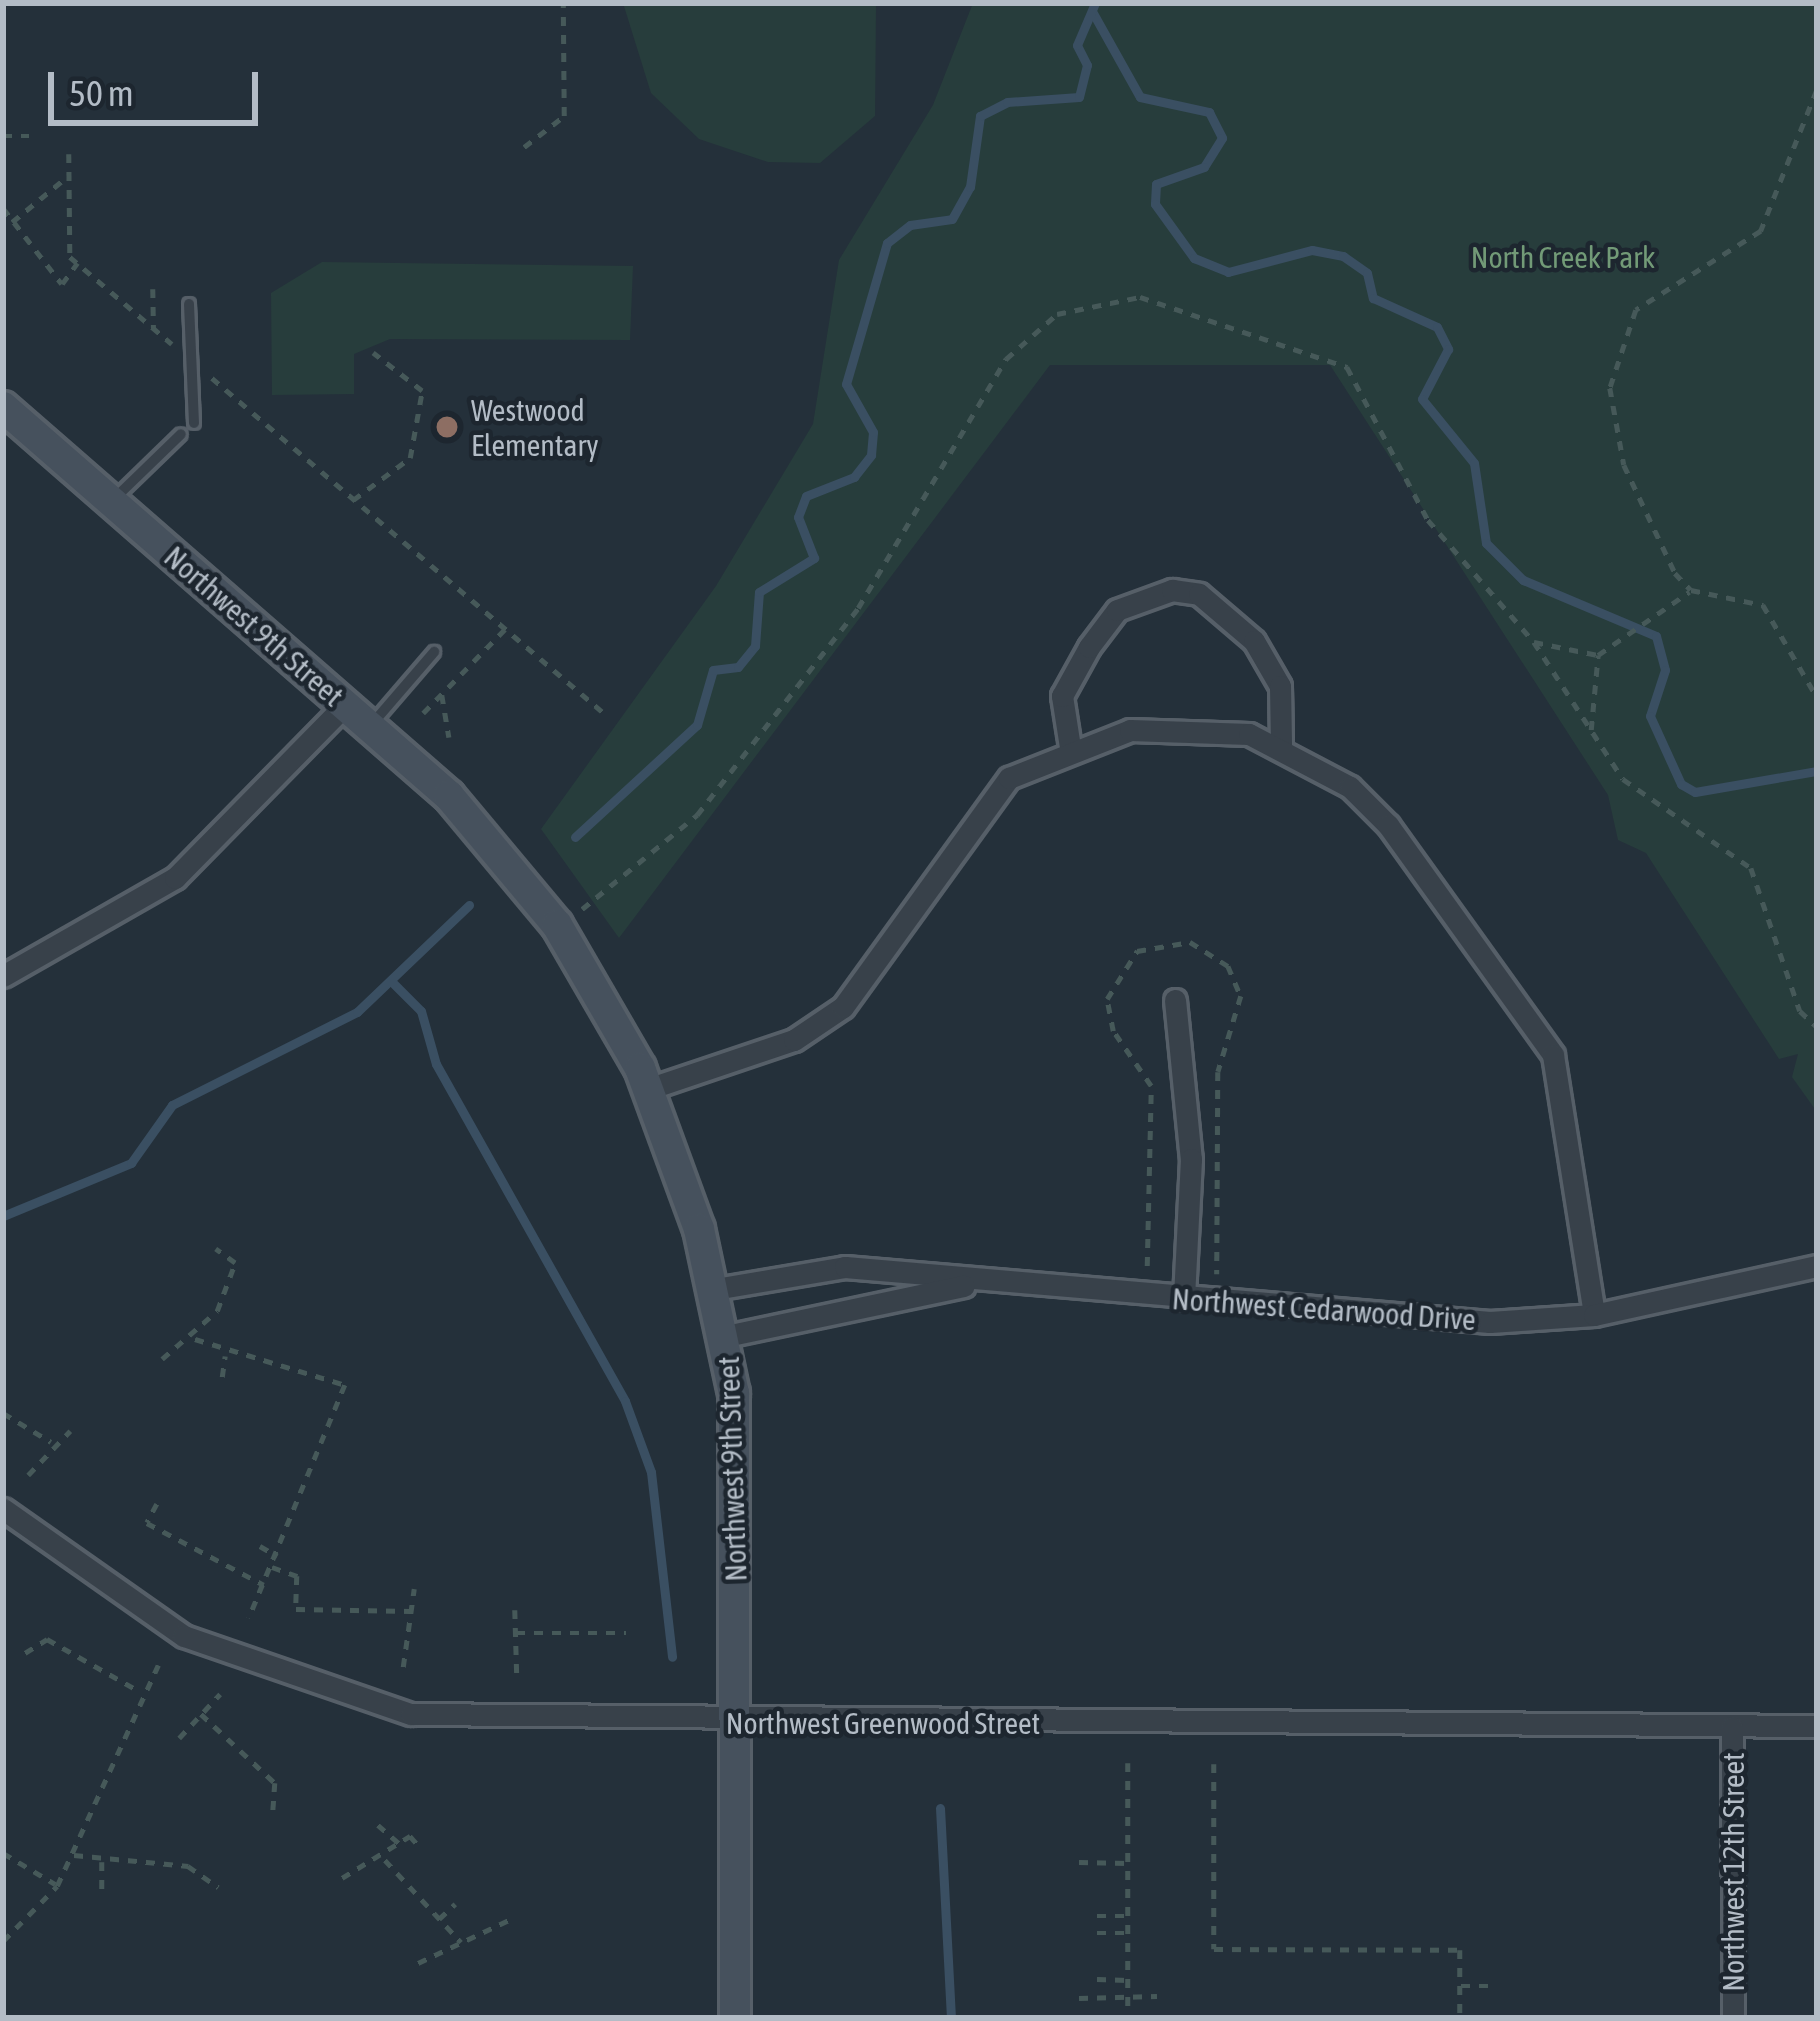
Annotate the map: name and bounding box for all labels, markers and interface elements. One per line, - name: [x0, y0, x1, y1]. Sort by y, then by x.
- scale bar: [54, 48, 264, 122]
- text: 50 m: [69, 72, 134, 114]
- park label: North Creek Park: [1471, 239, 1655, 275]
- place label: Westwood Elementary: [471, 392, 599, 462]
- marker: Westwood Elementary: [434, 414, 460, 440]
- street label: Northwest 9th Street: [157, 539, 351, 713]
- street label: Northwest Cedarwood Drive: [1171, 1280, 1477, 1338]
- street label: Northwest 9th Street: [710, 1356, 754, 1582]
- street label: Northwest Greenwood Street: [726, 1705, 1040, 1741]
- street label: Northwest 12th Street: [1715, 1752, 1751, 1992]

